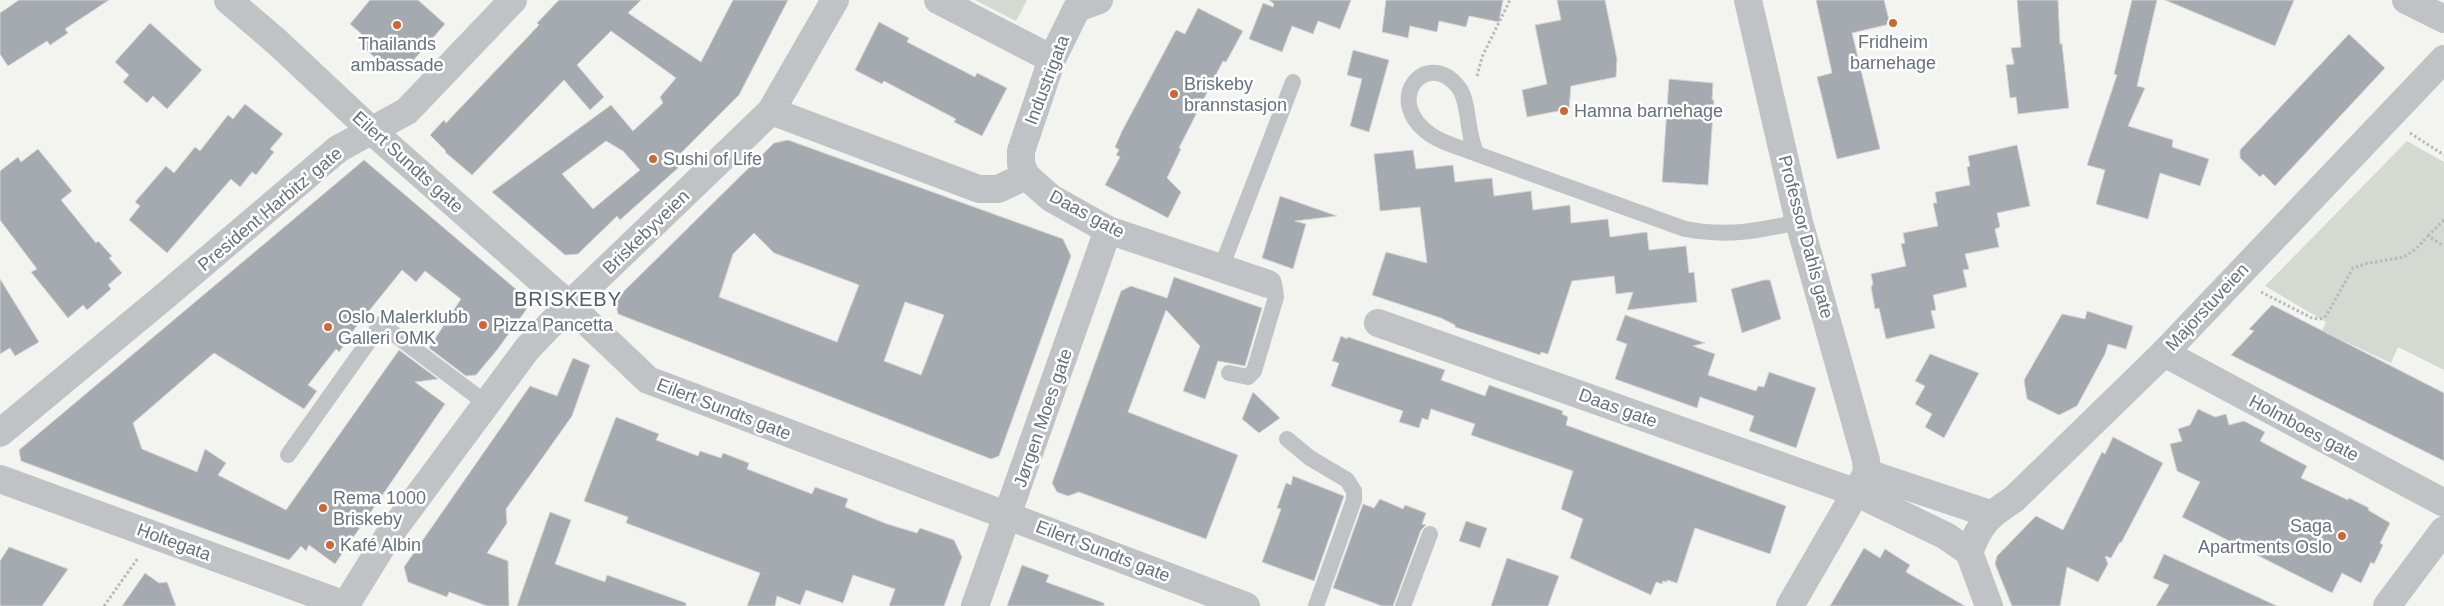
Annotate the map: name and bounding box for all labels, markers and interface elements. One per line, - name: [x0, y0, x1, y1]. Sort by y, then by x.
- marker: Fridheim barnehage: [1887, 17, 1899, 29]
- marker: Thailands ambassade: [391, 19, 403, 31]
- street label: Industrigata: [1021, 32, 1074, 127]
- place label: Fridheim barnehage: [1850, 32, 1936, 73]
- place label: Thailands ambassade: [350, 34, 444, 75]
- place label: Briskeby brannstasjon: [1184, 74, 1287, 115]
- marker: Briskeby brannstasjon: [1168, 88, 1180, 100]
- place label: Hamna barnehage: [1574, 101, 1723, 121]
- marker: Hamna barnehage: [1558, 105, 1570, 117]
- street label: Eilert Sundts gate: [349, 107, 467, 217]
- street label: President Harbitz’ gate: [194, 143, 346, 275]
- place label: Sushi of Life: [663, 149, 762, 169]
- marker: Sushi of Life: [647, 153, 659, 165]
- street label: Professor Dahls gate: [1775, 153, 1837, 321]
- street label: Briskebyveien: [599, 186, 693, 278]
- street label: Daas gate: [1046, 186, 1128, 242]
- street label: Majorstuveien: [2161, 259, 2253, 355]
- district label: BRISKEBY: [514, 288, 622, 310]
- place label: Oslo Malerklubb Galleri OMK: [338, 307, 468, 348]
- place label: Pizza Pancetta: [493, 315, 614, 335]
- marker: Pizza Pancetta: [477, 319, 489, 331]
- marker: Oslo Malerklubb Galleri OMK: [322, 321, 334, 333]
- street label: Jørgen Moes gate: [1010, 346, 1076, 490]
- street label: Eilert Sundts gate: [654, 374, 794, 444]
- street label: Daas gate: [1576, 385, 1660, 431]
- street label: Holmboes gate: [2246, 391, 2362, 465]
- place label: Rema 1000 Briskeby: [333, 488, 426, 529]
- marker: Rema 1000 Briskeby: [317, 502, 329, 514]
- street label: Eilert Sundts gate: [1033, 516, 1173, 586]
- place label: Saga Apartments Oslo: [2198, 516, 2333, 557]
- street label: Holtegata: [134, 519, 215, 565]
- marker: Saga Apartments Oslo: [2336, 530, 2348, 542]
- place label: Kafé Albin: [340, 535, 421, 555]
- marker: Kafé Albin: [324, 539, 336, 551]

